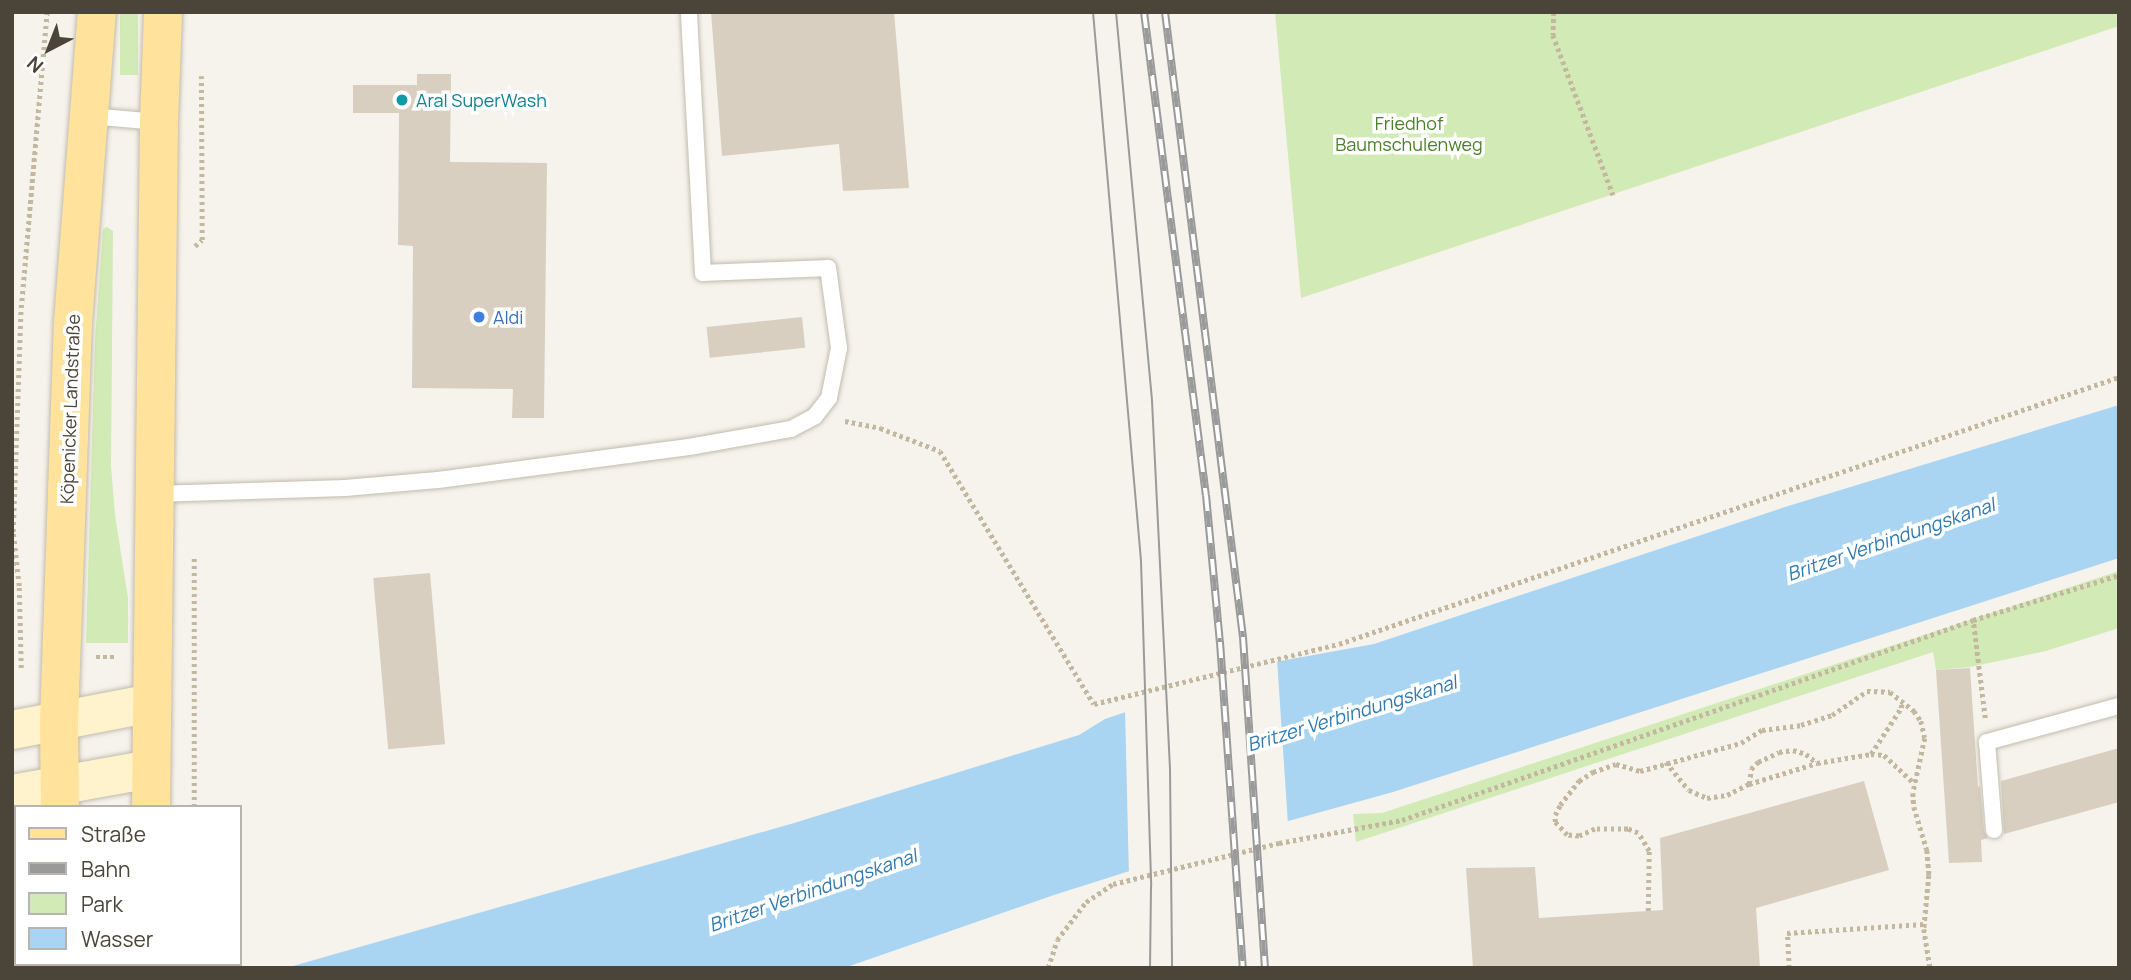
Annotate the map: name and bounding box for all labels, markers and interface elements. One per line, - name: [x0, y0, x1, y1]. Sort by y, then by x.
- north arrow: [14, 14, 84, 84]
- text: N: [21, 50, 49, 79]
- place label: Aral SuperWash: [416, 89, 547, 111]
- marker: Aral SuperWash: [394, 92, 410, 108]
- park label: Friedhof Baumschulenweg: [1335, 113, 1483, 156]
- place label: Aldi: [493, 306, 523, 328]
- marker: Aldi: [471, 309, 487, 325]
- street label: Köpenicker Landstraße: [56, 314, 84, 504]
- water label: Britzer Verbindungskanal: [1784, 494, 1998, 586]
- water label: Britzer Verbindungskanal: [1244, 671, 1460, 757]
- legend: [14, 805, 242, 966]
- text: Straße: [81, 820, 146, 848]
- water label: Britzer Verbindungskanal: [706, 845, 920, 937]
- text: Bahn: [81, 855, 131, 883]
- text: Park: [81, 890, 123, 918]
- text: Wasser: [81, 925, 153, 953]

